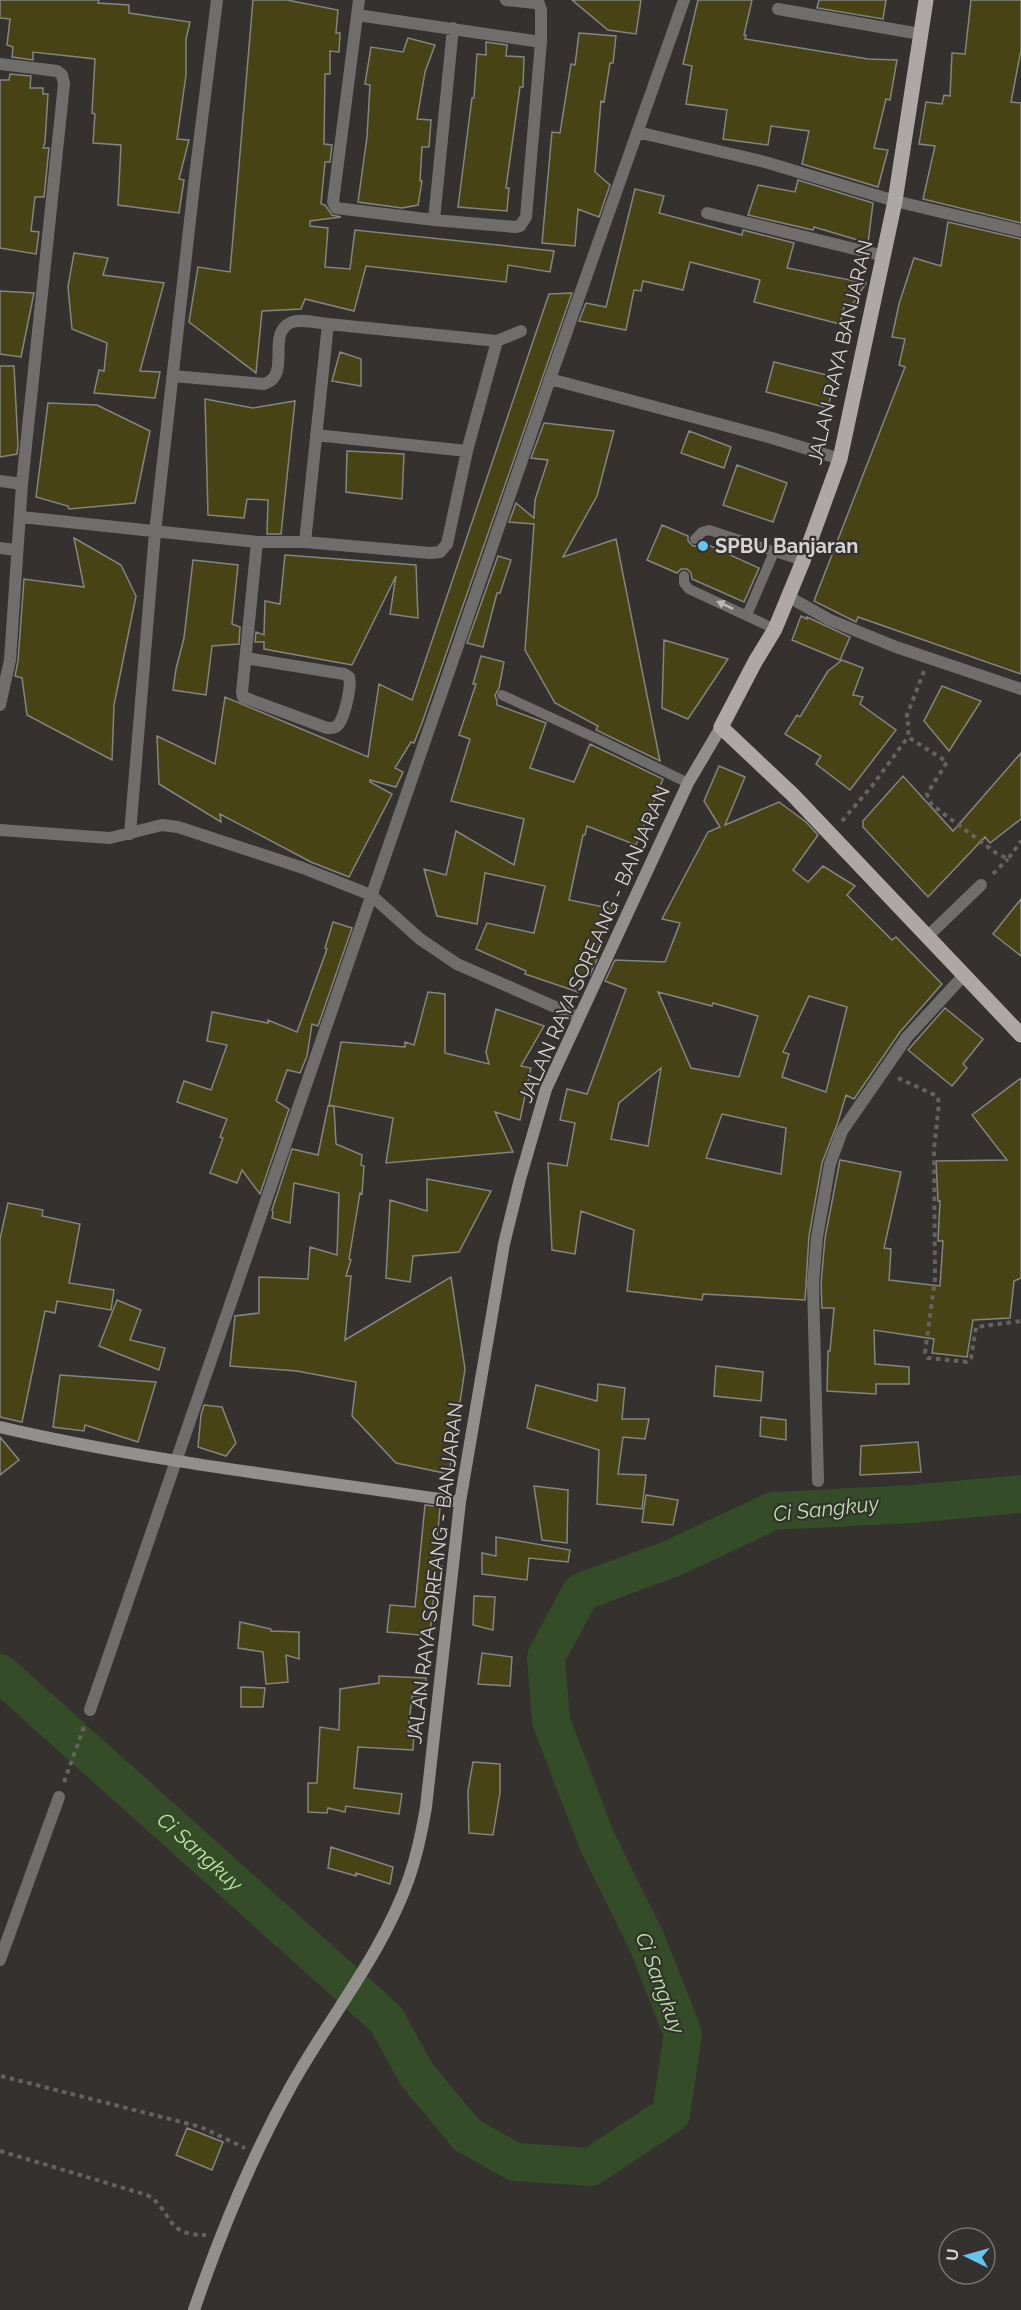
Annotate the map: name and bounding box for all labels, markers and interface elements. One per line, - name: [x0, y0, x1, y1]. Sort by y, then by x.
- street label: JALAN RAYA BANJARAN: [802, 237, 878, 467]
- place label: SPBU Banjaran: [715, 534, 858, 558]
- marker: SPBU Banjaran: [696, 539, 710, 553]
- one-way arrow: [717, 601, 734, 610]
- street label: JALAN RAYA SOREANG - BANJARAN: [513, 782, 675, 1106]
- street label: JALAN RAYA SOREANG - BANJARAN: [402, 1401, 468, 1745]
- water label: Ci Sangkuy: [772, 1490, 881, 1526]
- water label: Ci Sangkuy: [152, 1807, 248, 1897]
- water label: Ci Sangkuy: [631, 1929, 691, 2038]
- north arrow: [937, 2226, 997, 2286]
- text: U: [943, 2248, 963, 2262]

